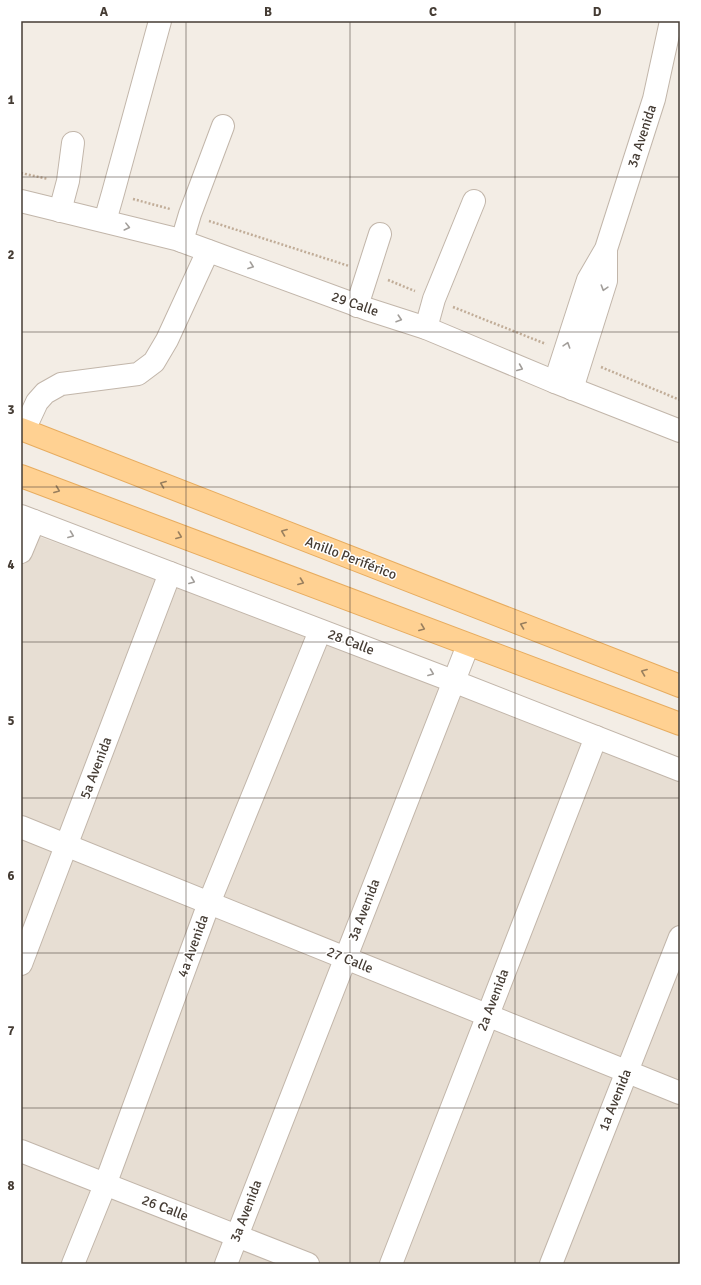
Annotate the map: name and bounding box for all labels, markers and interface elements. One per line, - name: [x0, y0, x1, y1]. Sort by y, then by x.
- text: A: [100, 4, 109, 20]
- text: B: [264, 4, 272, 20]
- text: C: [429, 4, 437, 20]
- text: D: [593, 4, 602, 20]
- text: 1: [7, 92, 15, 108]
- street label: 3a Avenida: [624, 102, 660, 170]
- one-way arrow: [124, 222, 130, 230]
- text: 2: [7, 247, 15, 263]
- one-way arrow: [247, 262, 254, 270]
- one-way arrow: [600, 284, 608, 291]
- street label: 29 Calle: [329, 288, 381, 320]
- one-way arrow: [396, 315, 403, 323]
- one-way arrow: [562, 342, 571, 349]
- one-way arrow: [516, 363, 523, 371]
- text: 3: [7, 402, 15, 418]
- one-way arrow: [160, 481, 167, 489]
- one-way arrow: [54, 485, 61, 493]
- one-way arrow: [281, 528, 288, 536]
- one-way arrow: [67, 531, 74, 539]
- one-way arrow: [176, 531, 183, 539]
- street label: Anillo Periférico: [303, 533, 399, 583]
- text: 4: [7, 557, 15, 573]
- one-way arrow: [188, 577, 195, 585]
- one-way arrow: [297, 577, 304, 585]
- one-way arrow: [519, 621, 526, 629]
- one-way arrow: [419, 623, 426, 631]
- street label: 28 Calle: [325, 625, 377, 659]
- one-way arrow: [428, 668, 435, 676]
- one-way arrow: [640, 669, 647, 677]
- text: 5: [7, 713, 15, 729]
- street label: 5a Avenida: [76, 735, 116, 801]
- text: 6: [7, 868, 15, 884]
- street label: 3a Avenida: [344, 877, 384, 943]
- street label: 4a Avenida: [174, 912, 212, 980]
- street label: 27 Calle: [324, 943, 376, 977]
- street label: 2a Avenida: [473, 967, 513, 1033]
- text: 7: [7, 1023, 15, 1039]
- street label: 1a Avenida: [595, 1067, 635, 1133]
- text: 8: [7, 1178, 15, 1194]
- street label: 3a Avenida: [226, 1178, 266, 1244]
- street label: 26 Calle: [139, 1191, 191, 1225]

